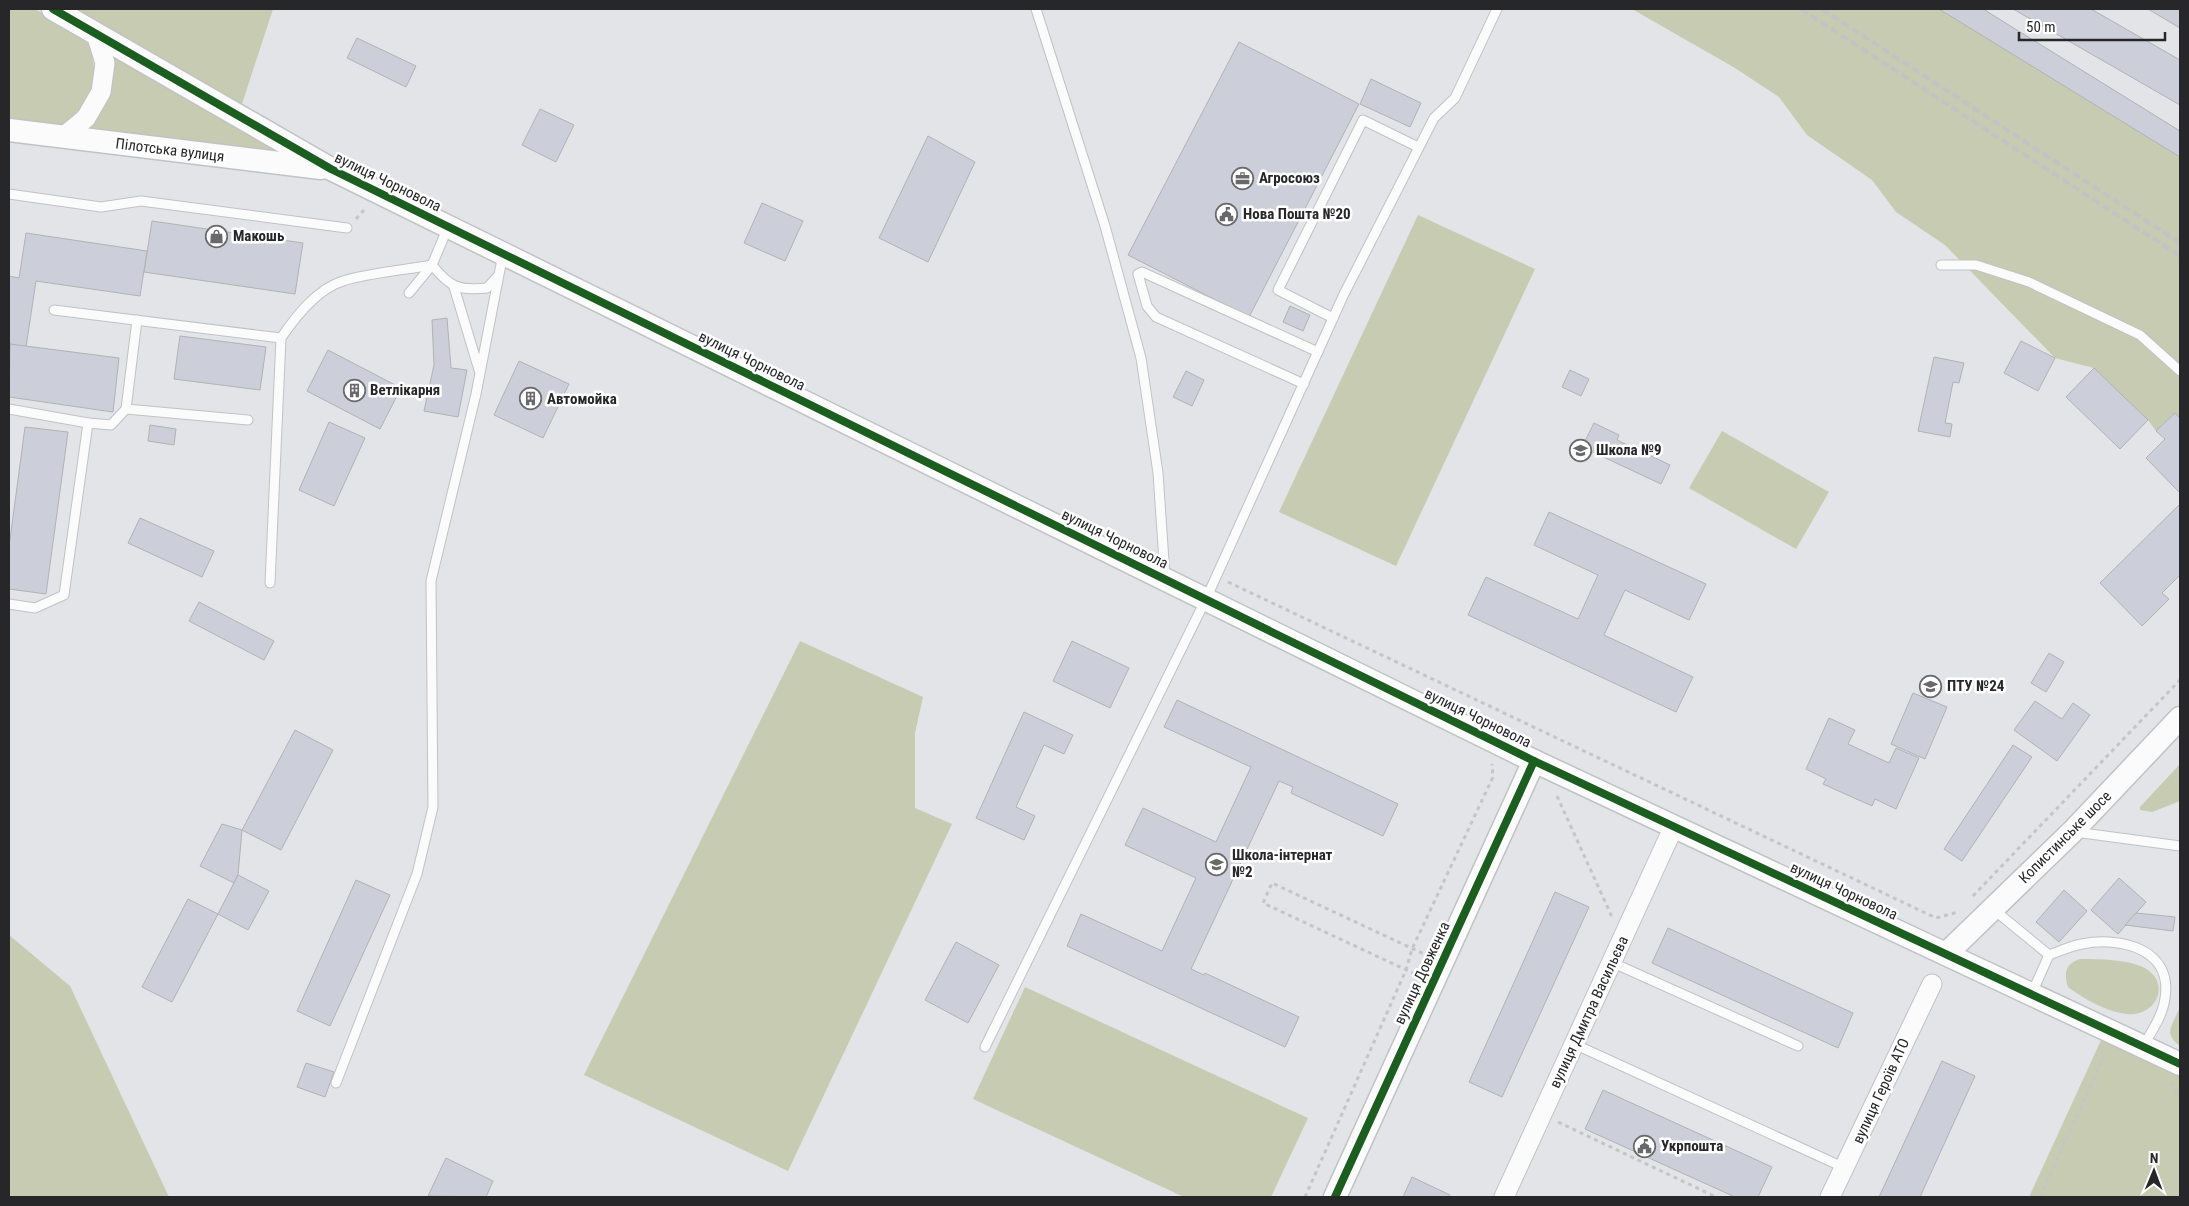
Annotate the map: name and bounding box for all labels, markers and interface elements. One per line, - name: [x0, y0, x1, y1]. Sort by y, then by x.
- scale bar: [2019, 10, 2165, 42]
- text: 50 m: [2026, 18, 2056, 36]
- street label: Пілотська вулиця: [115, 134, 225, 166]
- street label: вулиця Чорновола: [332, 148, 444, 216]
- office icon: Агросоюз: [1231, 166, 1255, 190]
- place label: Агросоюз: [1259, 169, 1320, 187]
- public building icon: Нова Пошта №20: [1215, 202, 1239, 226]
- place label: Нова Пошта №20: [1243, 205, 1351, 223]
- shop icon: Макошь: [205, 224, 229, 248]
- place label: Макошь: [233, 227, 285, 245]
- street label: вулиця Чорновола: [696, 327, 808, 395]
- building icon: Ветлікарня: [342, 378, 366, 402]
- place label: Ветлікарня: [370, 381, 440, 399]
- building icon: Автомойка: [519, 387, 543, 411]
- place label: Автомойка: [547, 390, 617, 408]
- school or university icon: Школа №9: [1568, 438, 1592, 462]
- place label: Школа №9: [1596, 441, 1662, 459]
- street label: вулиця Чорновола: [1059, 505, 1171, 573]
- school or university icon: ПТУ №24: [1919, 674, 1943, 698]
- place label: ПТУ №24: [1947, 677, 2005, 695]
- street label: вулиця Чорновола: [1422, 684, 1534, 752]
- street label: Копистинське шосе: [2015, 787, 2115, 887]
- place label: Школа-інтернат №2: [1232, 846, 1333, 881]
- school or university icon: Школа-інтернат №2: [1204, 852, 1228, 876]
- street label: вулиця Чорновола: [1788, 858, 1900, 924]
- street label: вулиця Довженка: [1390, 919, 1454, 1027]
- street label: вулиця Дмитра Васильєва: [1546, 933, 1632, 1091]
- street label: вулиця Героїв АТО: [1849, 1035, 1913, 1147]
- public building icon: Укрпошта: [1633, 1134, 1657, 1158]
- place label: Укрпошта: [1661, 1137, 1723, 1155]
- north arrow: [2129, 1146, 2179, 1196]
- text: N: [2150, 1150, 2159, 1166]

